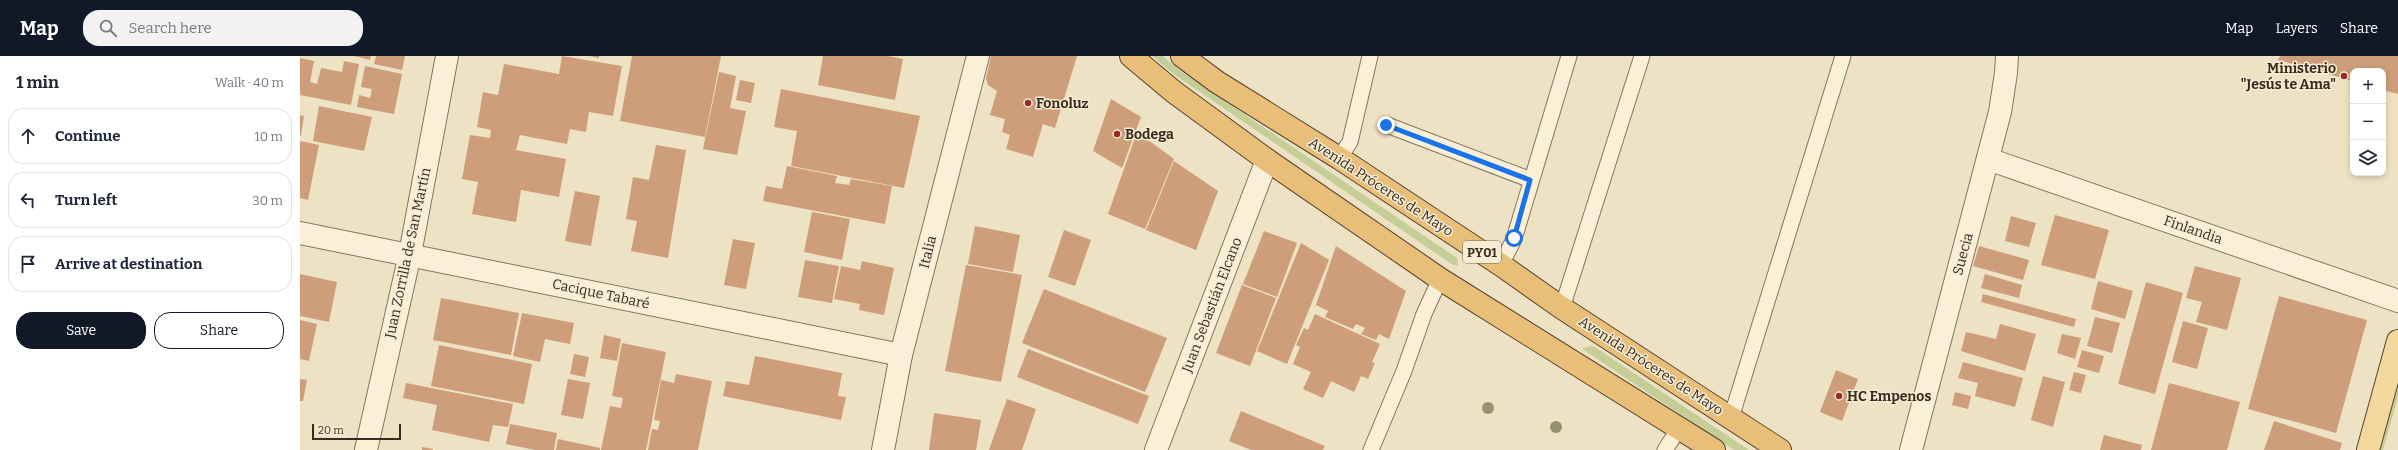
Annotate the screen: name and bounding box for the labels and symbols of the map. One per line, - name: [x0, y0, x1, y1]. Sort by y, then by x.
- place label: Ministerio "Jesús te Ama": [2241, 60, 2336, 93]
- marker: Ministerio "Jesús te Ama": [2339, 71, 2349, 81]
- place label: Fonoluz: [1036, 95, 1089, 112]
- marker: Fonoluz: [1023, 98, 1033, 108]
- route end: [1377, 116, 1395, 134]
- place label: Bodega: [1125, 126, 1174, 143]
- marker: Bodega: [1112, 129, 1122, 139]
- street label: Avenida Próceres de Mayo: [1306, 134, 1456, 240]
- street label: Juan Zorrilla de San Martín: [381, 166, 434, 341]
- street label: Finlandia: [2161, 212, 2225, 248]
- route start: [1505, 229, 1523, 247]
- street label: Suecia: [1949, 231, 1977, 277]
- street label: Italia: [916, 234, 940, 270]
- street label: Juan Sebastián Elcano: [1178, 235, 1246, 376]
- road number: PY01: [1463, 241, 1501, 263]
- street label: Cacique Tabaré: [551, 275, 651, 313]
- street label: Avenida Próceres de Mayo: [1576, 313, 1726, 419]
- place label: HC Empenos: [1847, 388, 1931, 405]
- marker: HC Empenos: [1834, 391, 1844, 401]
- scale bar: [312, 422, 401, 441]

